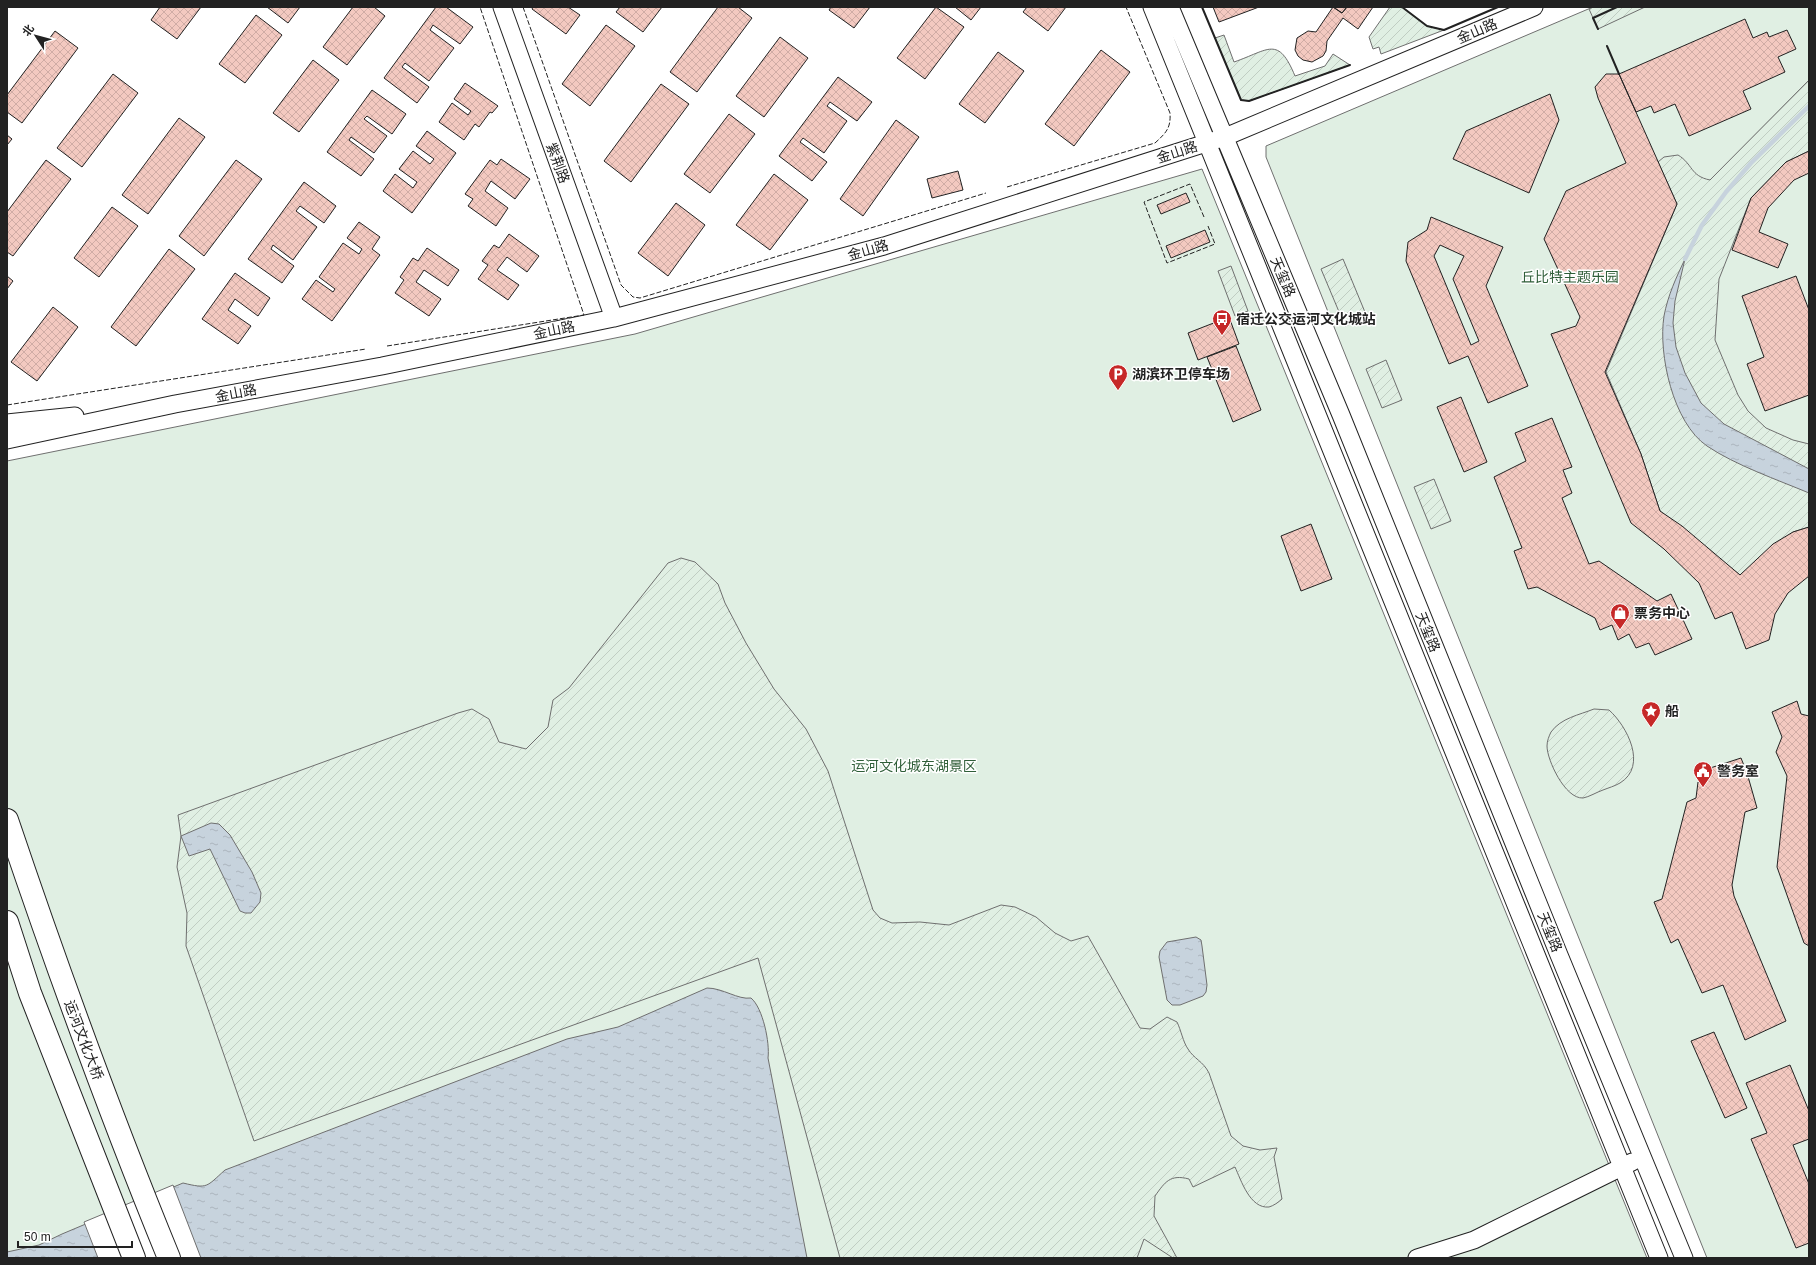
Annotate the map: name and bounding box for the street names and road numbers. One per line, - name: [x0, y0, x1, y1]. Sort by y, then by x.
- street label: 金山路: [1455, 15, 1499, 47]
- street label: 金山路: [1155, 138, 1199, 166]
- street label: 紫荆路: [543, 141, 573, 185]
- street label: 金山路: [846, 237, 890, 263]
- street label: 天玺路: [1267, 255, 1299, 299]
- street label: 金山路: [532, 318, 576, 342]
- street label: 金山路: [214, 381, 258, 405]
- street label: 天玺路: [1413, 610, 1443, 654]
- street label: 天玺路: [1535, 910, 1565, 954]
- street label: 运河文化大桥: [61, 998, 107, 1082]

